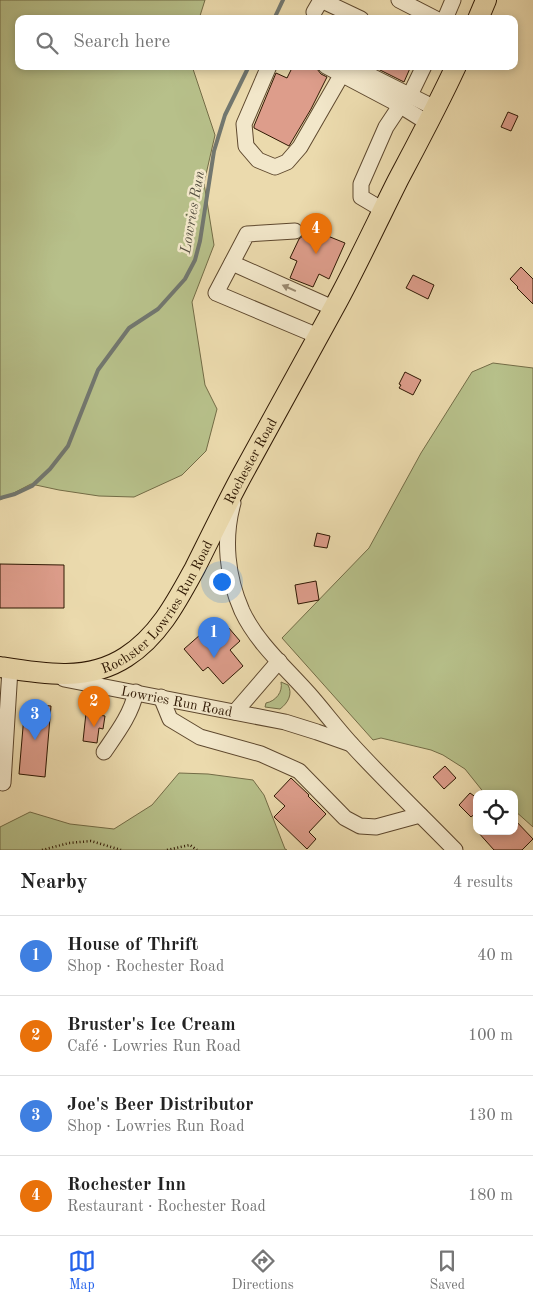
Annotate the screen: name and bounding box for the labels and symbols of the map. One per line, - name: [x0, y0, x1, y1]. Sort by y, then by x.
- water label: Lowries Run: [179, 169, 208, 256]
- pin: 4: [300, 213, 332, 254]
- one-way arrow: [282, 284, 296, 292]
- street label: Rochester Road: [222, 416, 280, 507]
- street label: Rochster Lowries Run Road: [99, 539, 215, 676]
- your location: [209, 569, 235, 595]
- pin: 1: [198, 617, 230, 658]
- street label: Lowries Run Road: [120, 684, 234, 720]
- pin: 2: [78, 686, 110, 727]
- pin: 3: [19, 699, 51, 740]

